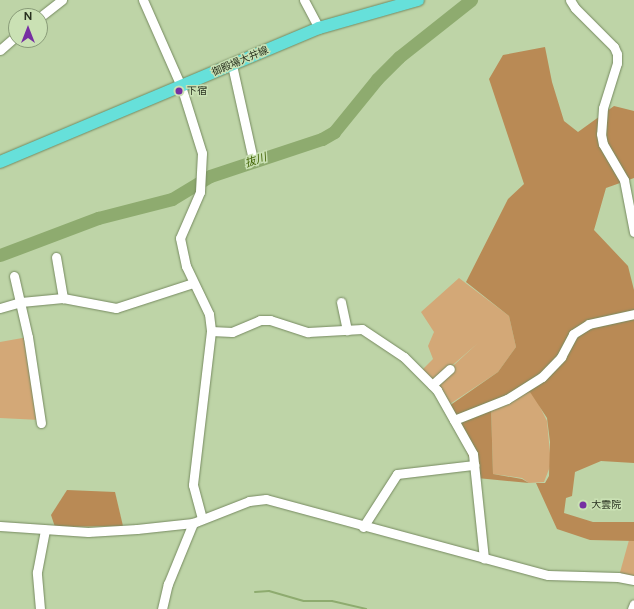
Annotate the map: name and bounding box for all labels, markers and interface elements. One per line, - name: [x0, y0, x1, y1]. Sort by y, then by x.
- north arrow: [8, 8, 48, 48]
- text: N: [24, 10, 32, 23]
- street label: 御殿場大井線: [210, 44, 270, 78]
- place label: 下宿: [187, 85, 207, 97]
- marker: 下宿: [174, 86, 184, 96]
- water label: 抜川: [243, 151, 269, 171]
- place label: 大雲院: [591, 499, 621, 511]
- marker: 大雲院: [578, 500, 588, 510]

